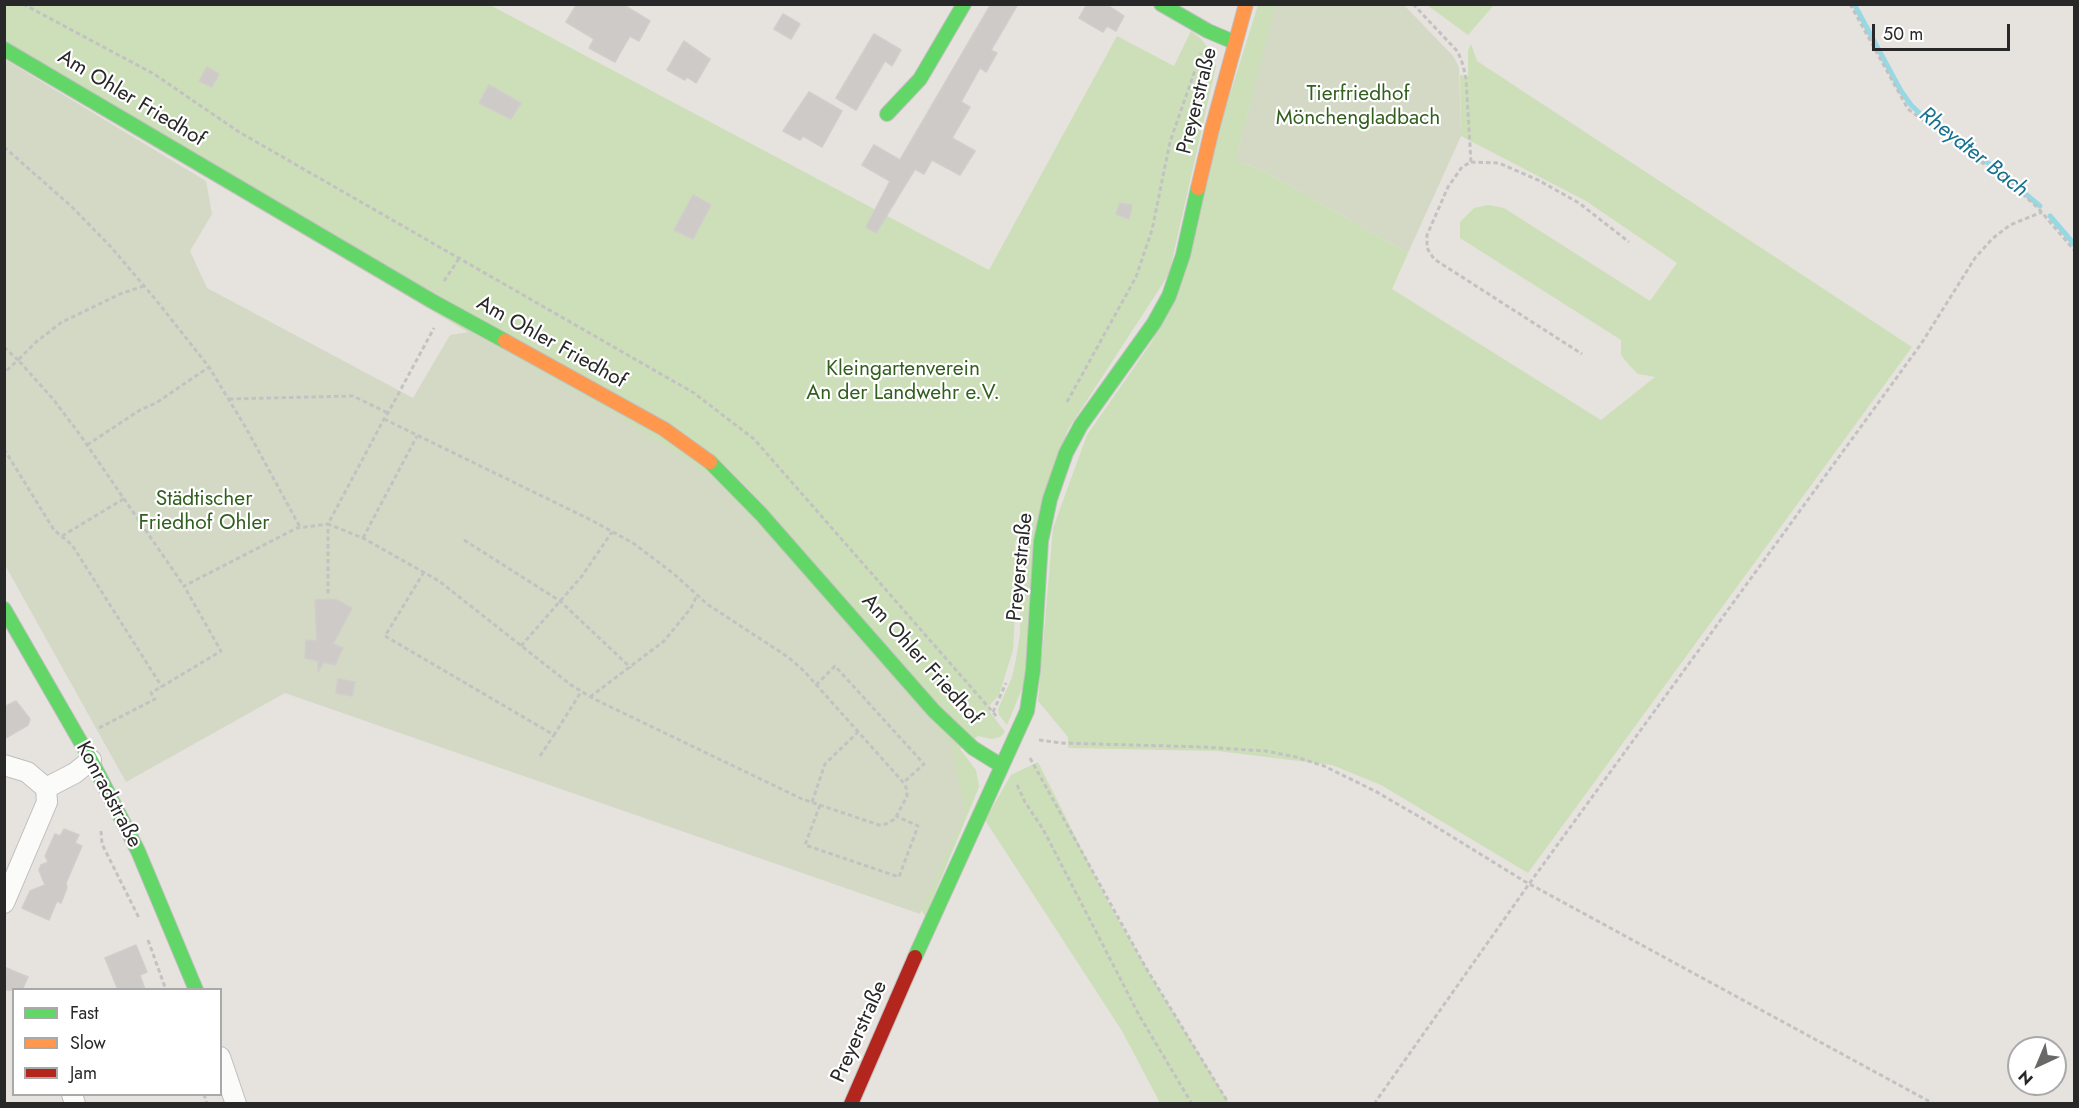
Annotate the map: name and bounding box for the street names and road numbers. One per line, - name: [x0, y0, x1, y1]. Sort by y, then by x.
- street label: Am Ohler Friedhof: [53, 45, 209, 153]
- street label: Preyerstraße: [1173, 45, 1223, 157]
- street label: Am Ohler Friedhof: [472, 291, 630, 395]
- street label: Preyerstraße: [1003, 512, 1039, 622]
- street label: Am Ohler Friedhof: [856, 589, 986, 731]
- street label: Konradstraße: [70, 738, 146, 852]
- street label: Preyerstraße: [826, 977, 894, 1087]

